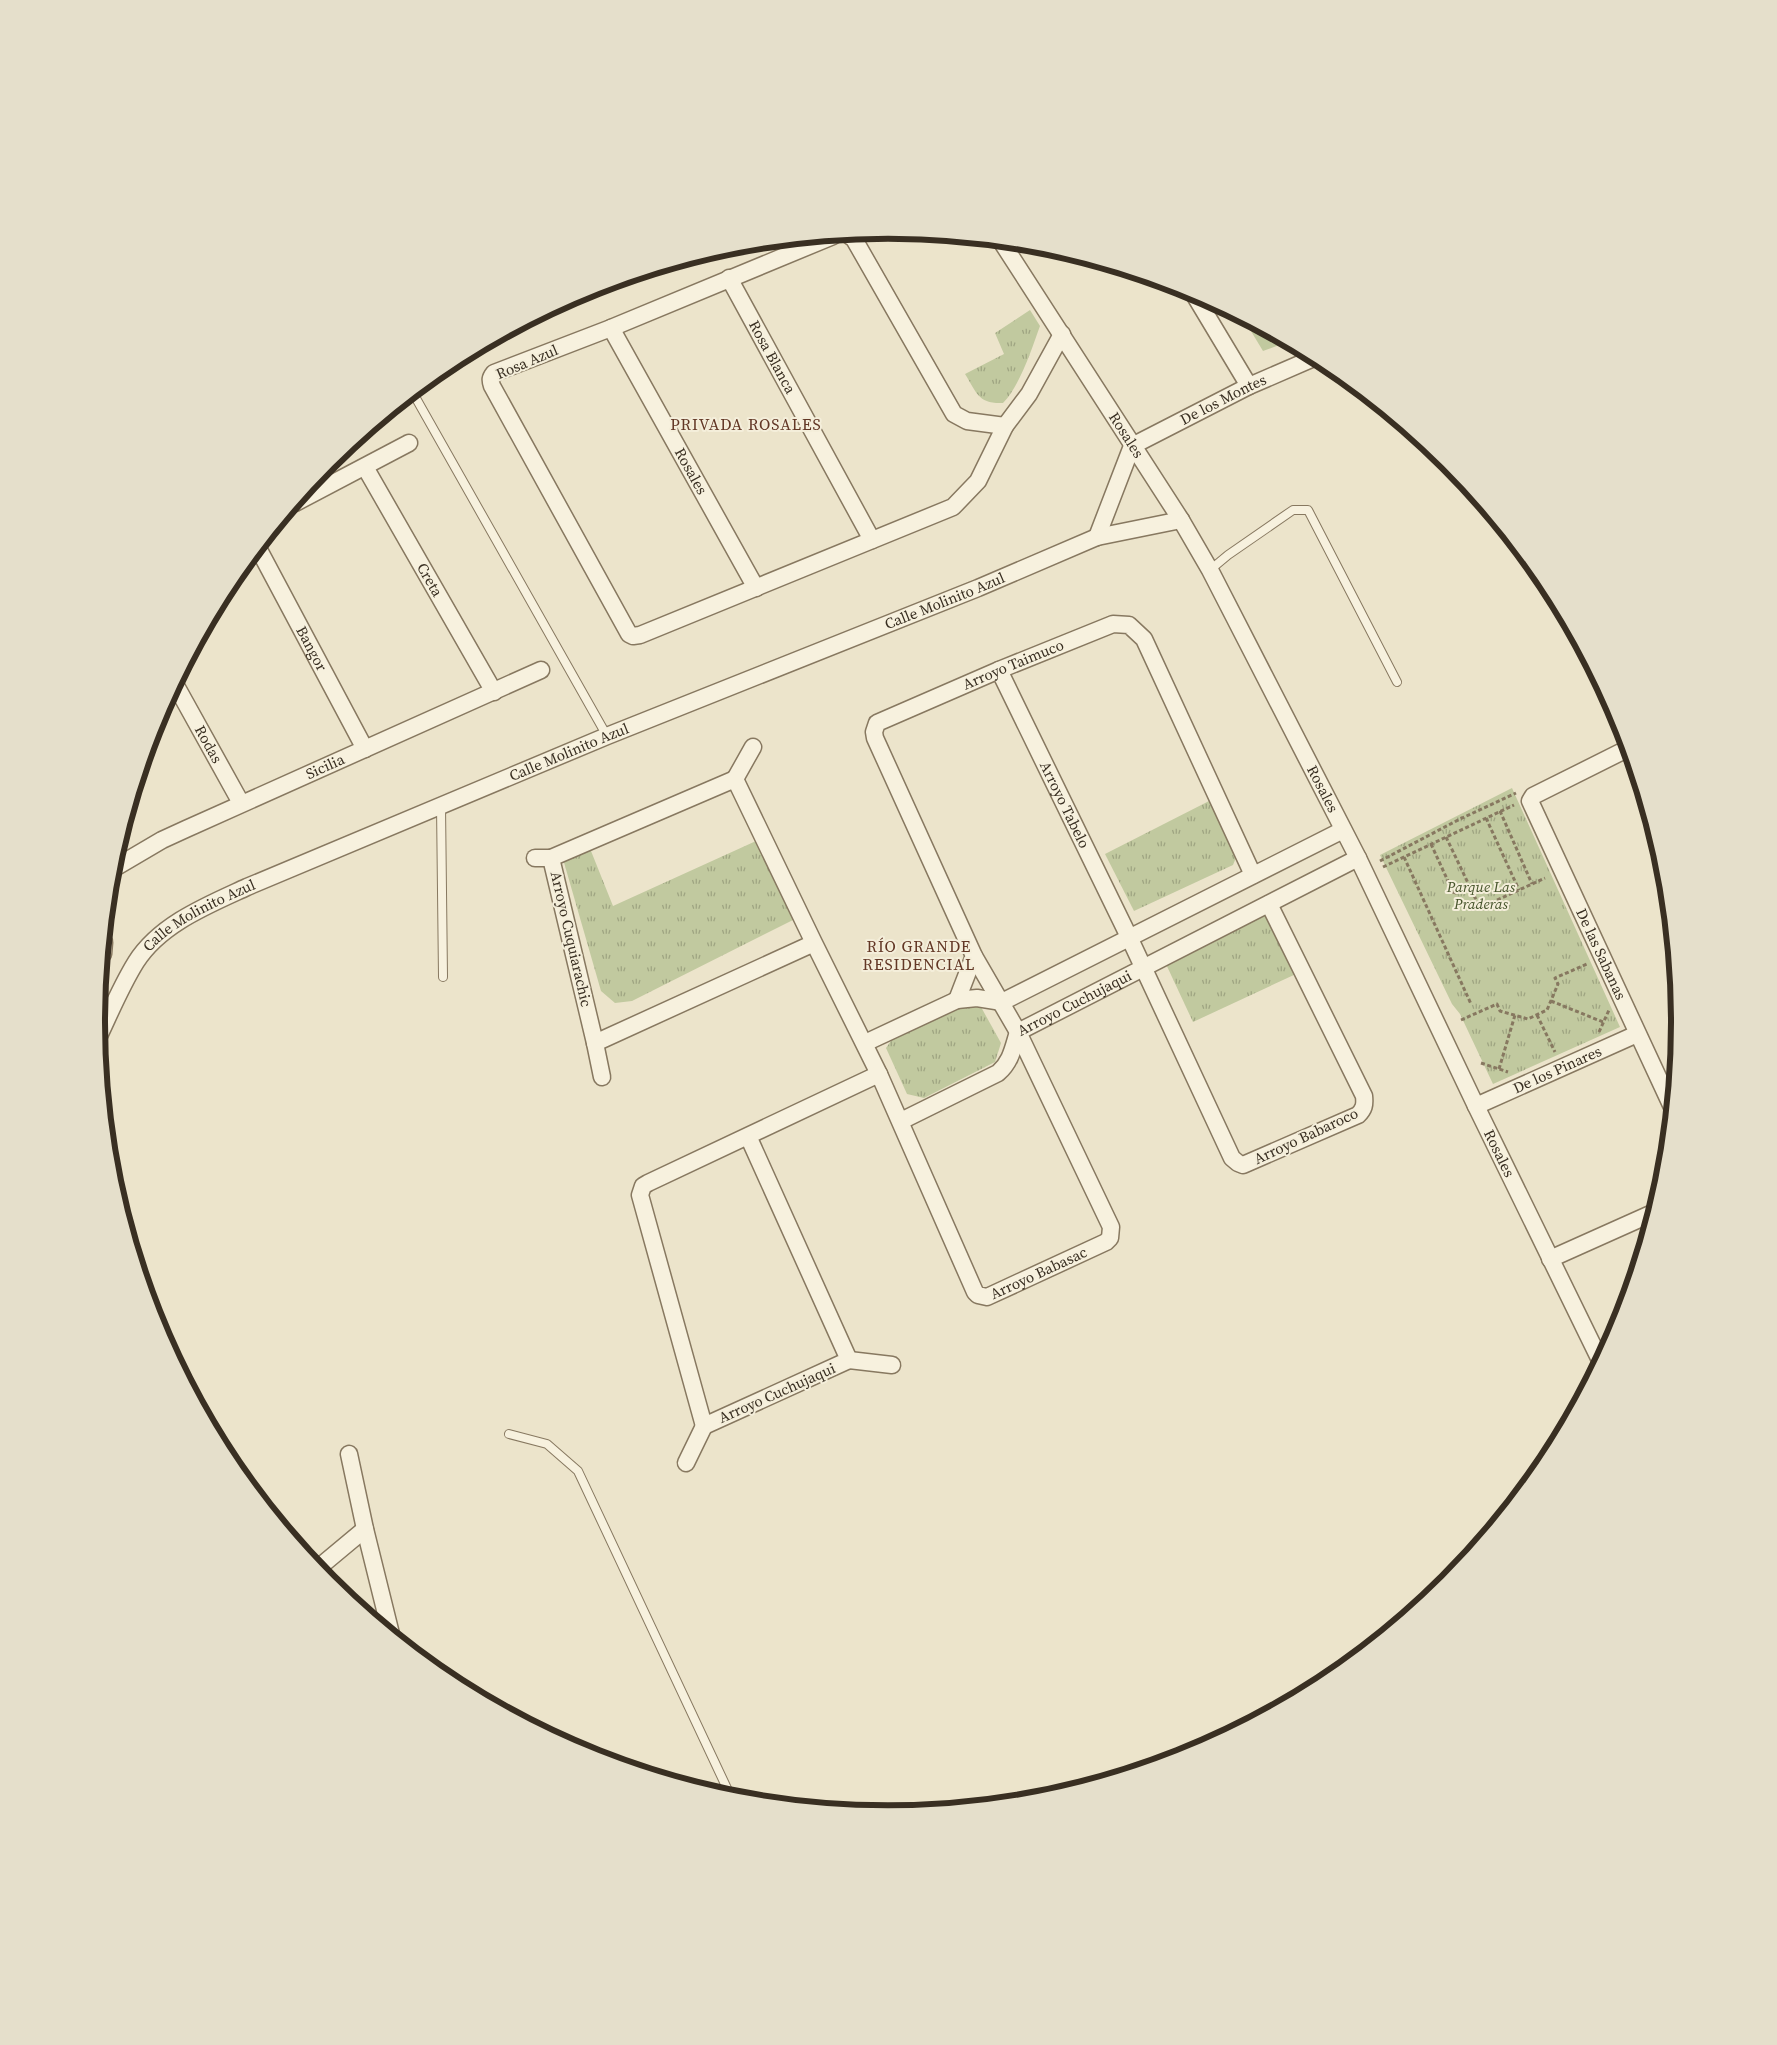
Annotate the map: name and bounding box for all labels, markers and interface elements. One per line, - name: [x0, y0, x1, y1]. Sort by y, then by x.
- street label: Rosa Blanca: [744, 316, 801, 398]
- street label: Rosa Azul: [493, 339, 562, 384]
- street label: De los Montes: [1176, 369, 1270, 430]
- street label: Rosales: [1104, 408, 1149, 462]
- district label: PRIVADA ROSALES: [670, 413, 822, 435]
- street label: Rosales: [670, 444, 713, 498]
- street label: Creta: [412, 559, 448, 601]
- street label: Calle Molinito Azul: [881, 567, 1008, 634]
- street label: Bangor: [291, 622, 333, 675]
- street label: Arroyo Taimuco: [959, 634, 1067, 695]
- street label: Calle Molinito Azul: [506, 717, 632, 786]
- street label: Rodas: [190, 721, 228, 767]
- street label: Sicilia: [302, 748, 348, 784]
- street label: Arroyo Tabelo: [1035, 758, 1095, 852]
- street label: Rosales: [1302, 761, 1344, 816]
- street label: Arroyo Cuquiarachic: [546, 869, 597, 1009]
- street label: Calle Molinito Azul: [138, 874, 259, 956]
- park label: Parque Las Praderas: [1446, 876, 1516, 914]
- street label: De las Sabanas: [1571, 905, 1632, 1003]
- district label: RÍO GRANDE RESIDENCIAL: [862, 935, 976, 975]
- street label: Arroyo Cuchujaqui: [1013, 965, 1135, 1041]
- street label: De los Pinares: [1509, 1040, 1605, 1098]
- street label: Arroyo Babaroco: [1250, 1102, 1361, 1169]
- street label: Rosales: [1479, 1126, 1520, 1181]
- street label: Arroyo Babasac: [987, 1241, 1090, 1304]
- street label: Arroyo Cuchujaqui: [715, 1357, 838, 1428]

